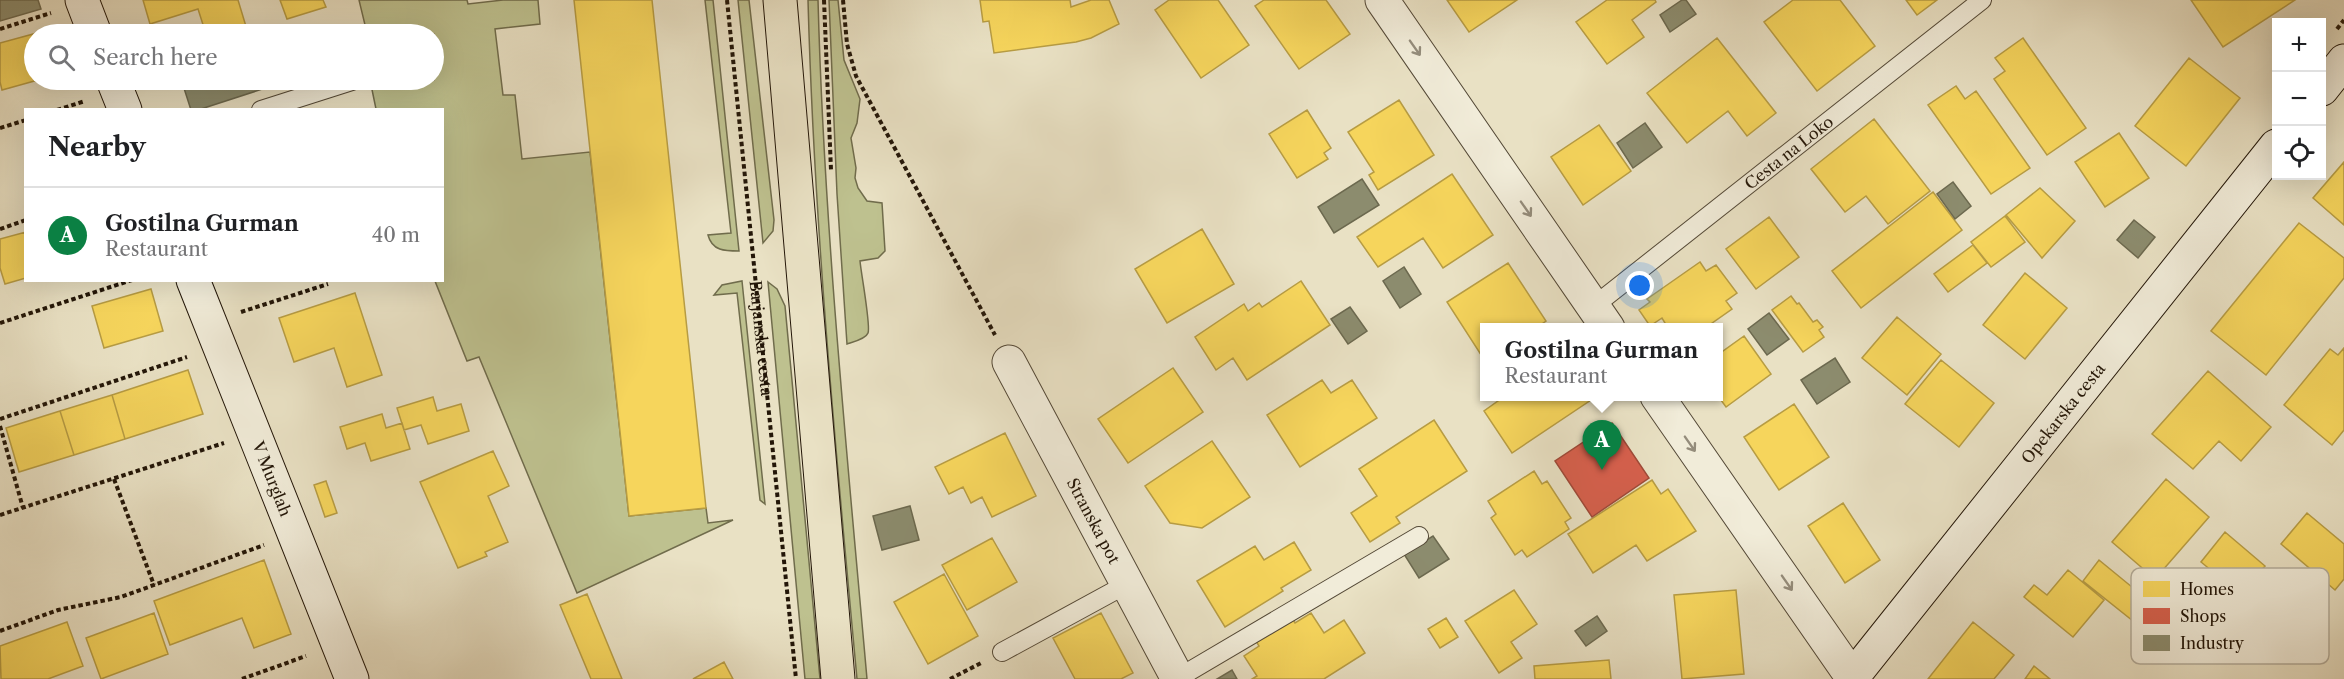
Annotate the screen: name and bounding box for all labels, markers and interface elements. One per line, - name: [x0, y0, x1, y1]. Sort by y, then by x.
- map controls: [2272, 18, 2326, 180]
- button: +: [2272, 18, 2326, 72]
- search box: [24, 24, 444, 90]
- one-way arrow: [1409, 39, 1421, 56]
- icon: search: [45, 41, 78, 74]
- text: Search here: [93, 44, 218, 71]
- button: −: [2272, 72, 2326, 126]
- street label: Cesta na Loko: [1740, 111, 1837, 194]
- button: locate: [2272, 126, 2326, 180]
- text: Nearby: [48, 131, 146, 163]
- one-way arrow: [1520, 200, 1532, 216]
- text: Gostilna Gurman: [105, 210, 299, 237]
- text: A: [60, 223, 75, 247]
- text: 40 m: [372, 223, 420, 247]
- text: Restaurant: [105, 237, 208, 261]
- your location: [1625, 271, 1654, 300]
- street label: Barjanska cesta: [746, 279, 777, 398]
- popup: [1480, 323, 1723, 401]
- text: Gostilna Gurman: [1505, 337, 1698, 364]
- street label: Opekarska cesta: [2017, 358, 2109, 468]
- text: Restaurant: [1505, 364, 1607, 388]
- pin: A: [1582, 420, 1622, 470]
- one-way arrow: [1684, 436, 1696, 452]
- street label: V Murglah: [248, 437, 296, 519]
- street label: Stranska pot: [1063, 475, 1125, 567]
- legend: [2131, 568, 2329, 664]
- one-way arrow: [1781, 574, 1793, 591]
- text: Homes: [2180, 579, 2234, 599]
- text: Shops: [2180, 606, 2226, 626]
- text: Industry: [2180, 633, 2245, 653]

